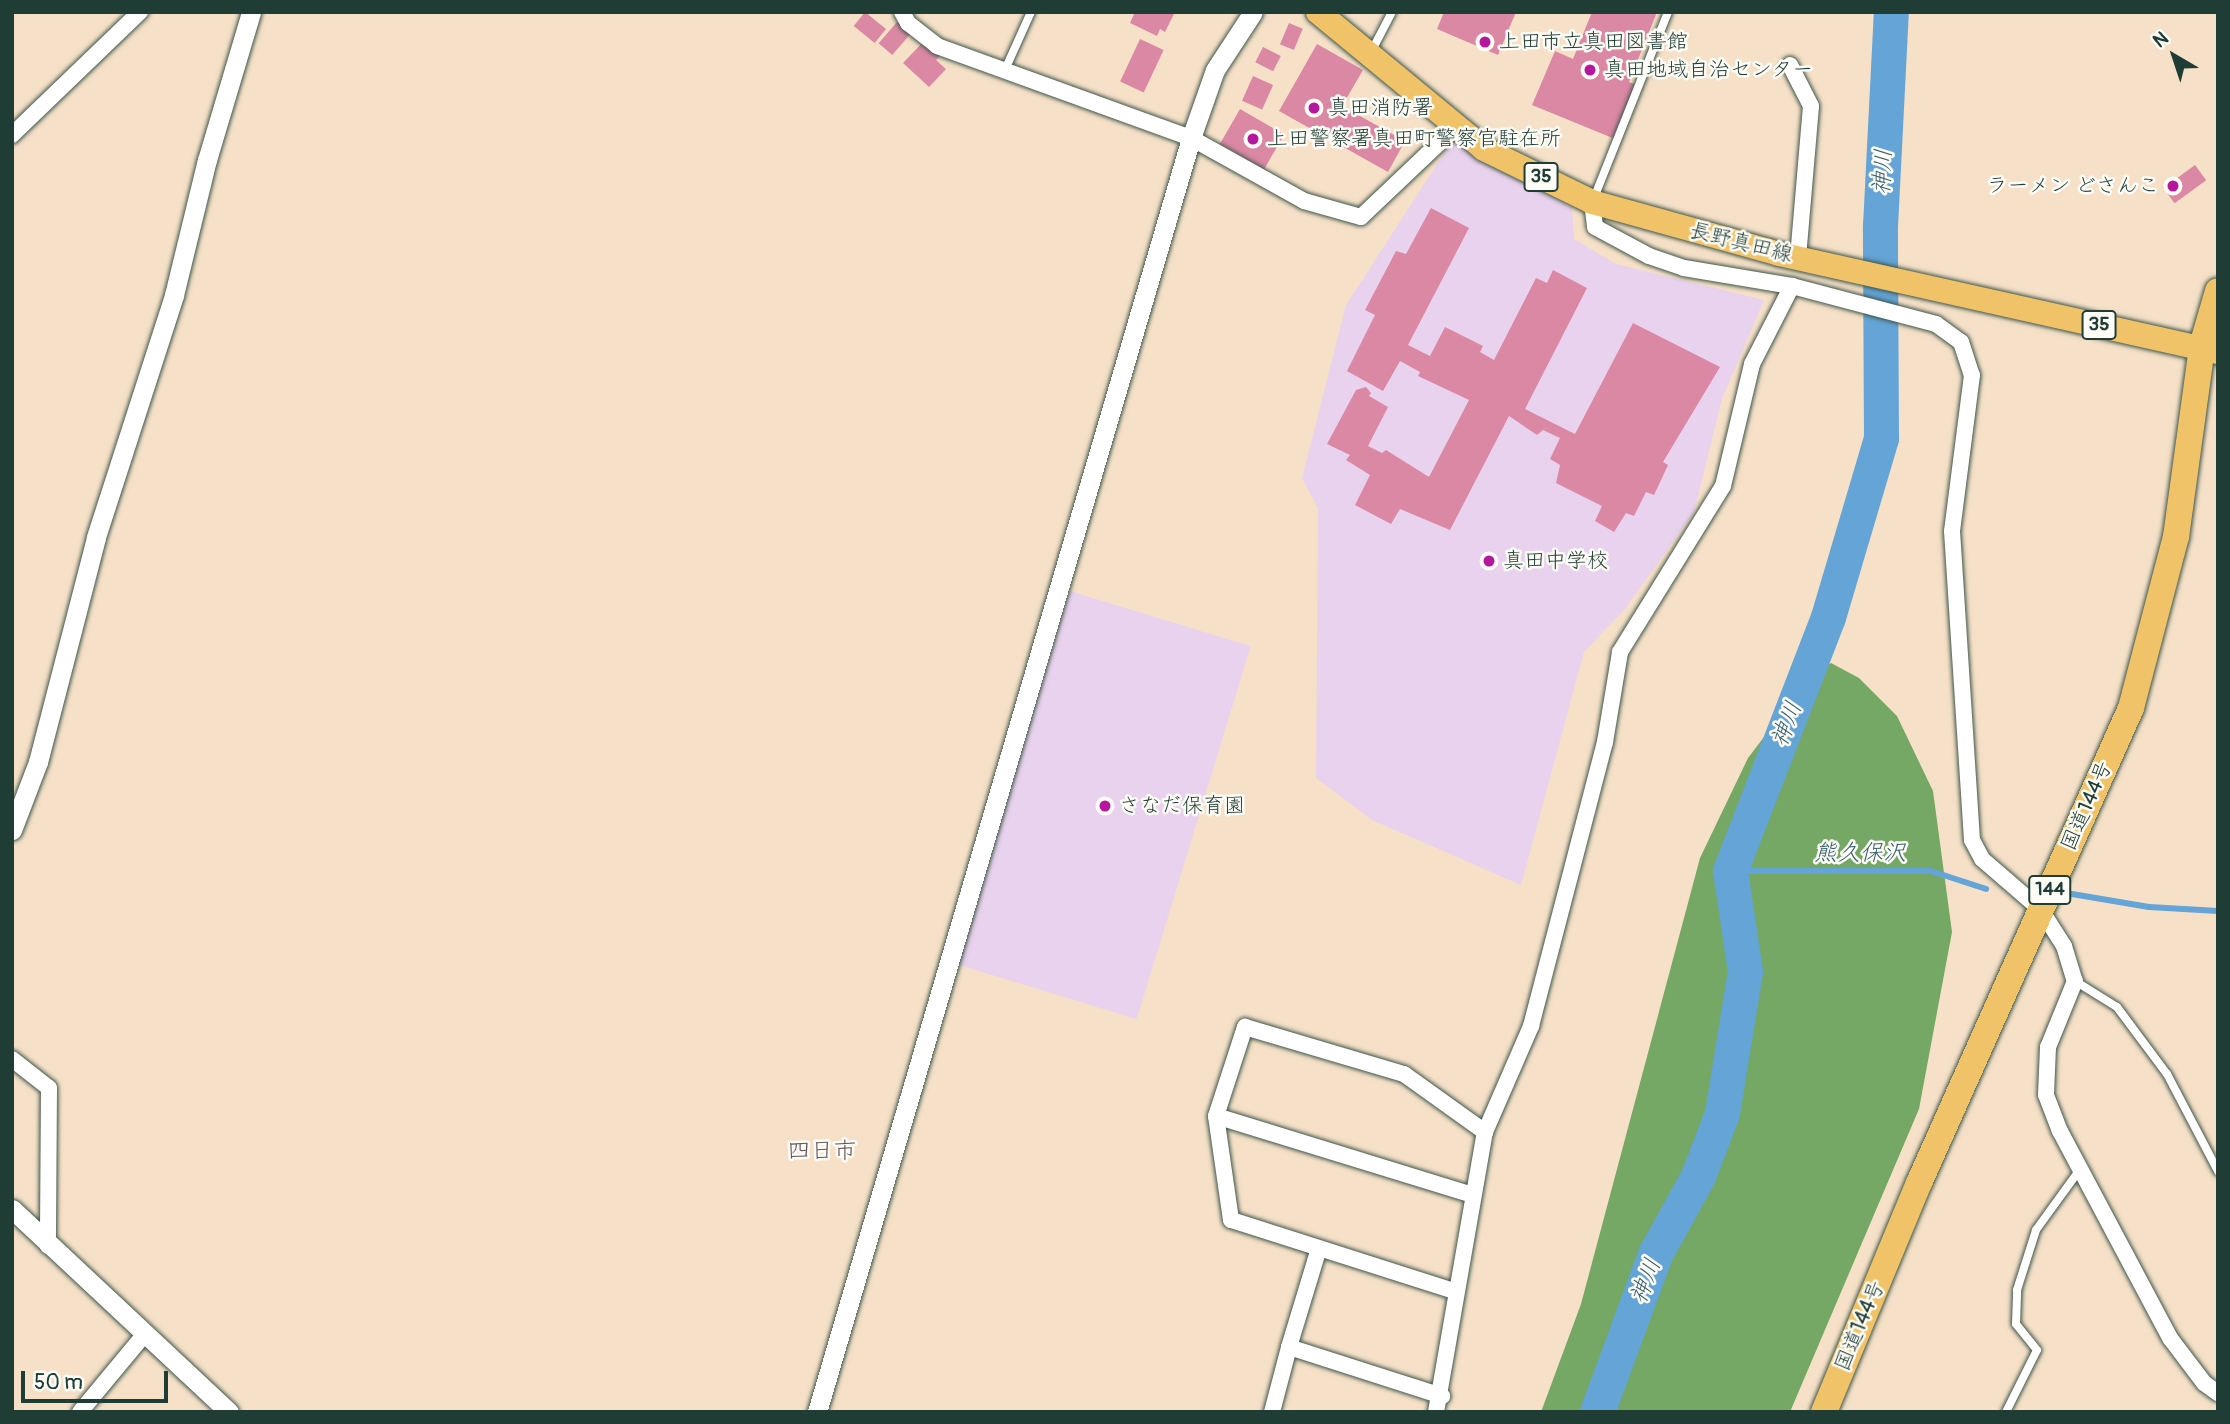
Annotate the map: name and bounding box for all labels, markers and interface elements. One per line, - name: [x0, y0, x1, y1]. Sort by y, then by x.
- north arrow: [2139, 21, 2209, 91]
- text: N: [2148, 26, 2173, 53]
- place label: 上田市立真田図書館: [1499, 29, 1688, 55]
- marker: 上田市立真田図書館: [1477, 34, 1493, 50]
- place label: 真田地域自治センター: [1604, 57, 1814, 83]
- marker: 真田地域自治センター: [1582, 62, 1598, 78]
- place label: 真田消防署: [1328, 95, 1433, 121]
- marker: 真田消防署: [1306, 100, 1322, 116]
- place label: 上田警察署真田町警察官駐在所: [1267, 126, 1561, 152]
- marker: 上田警察署真田町警察官駐在所: [1245, 131, 1261, 147]
- water label: 神川: [1868, 148, 1898, 196]
- road number: 35: [1524, 162, 1558, 192]
- place label: ラーメン どさんこ: [1986, 173, 2159, 199]
- marker: ラーメン どさんこ: [2165, 178, 2181, 194]
- street label: 長野真田線: [1687, 218, 1795, 268]
- road number: 35: [2082, 310, 2116, 340]
- place label: 真田中学校: [1503, 548, 1608, 574]
- marker: 真田中学校: [1481, 553, 1497, 569]
- water label: 神川: [1766, 698, 1808, 750]
- street label: 国道144号: [2056, 757, 2118, 855]
- place label: さなだ保育園: [1119, 793, 1245, 819]
- marker: さなだ保育園: [1097, 798, 1113, 814]
- water label: 熊久保沢: [1814, 839, 1906, 867]
- road number: 144: [2027, 874, 2073, 906]
- district label: 四日市: [788, 1137, 856, 1165]
- water label: 神川: [1625, 1255, 1667, 1307]
- street label: 国道144号: [1830, 1277, 1890, 1375]
- scale bar: [24, 1358, 172, 1402]
- text: 50 m: [34, 1369, 83, 1396]

